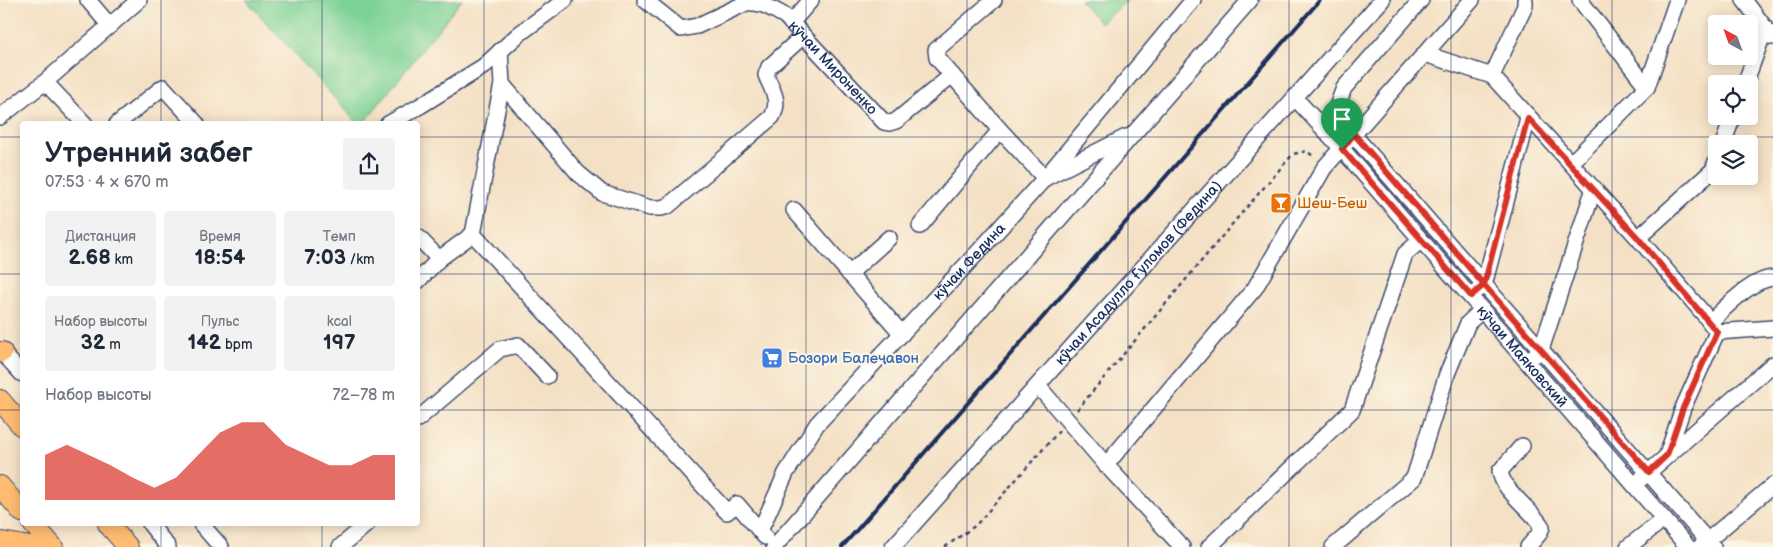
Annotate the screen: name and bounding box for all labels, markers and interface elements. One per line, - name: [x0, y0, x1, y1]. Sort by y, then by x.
- north arrow: [1708, 15, 1758, 65]
- map controls: [1708, 15, 1758, 185]
- street label: кӯчаи Мироненко: [784, 17, 881, 119]
- button: locate: [1708, 75, 1758, 125]
- pin: [1321, 98, 1363, 149]
- icon: arrive: [1328, 105, 1356, 133]
- button: layers: [1708, 135, 1758, 185]
- text: Утренний забег: [45, 137, 253, 170]
- button: share: [343, 138, 395, 190]
- text: 07:53 · 4 × 670 m: [45, 173, 169, 192]
- street label: кӯчаи Асадулло Ғуломов (Федина): [1051, 177, 1226, 369]
- bar icon: Шеш-Беш: [1269, 191, 1293, 215]
- place label: Шеш-Беш: [1297, 194, 1367, 213]
- street label: кӯчаи Федина: [929, 219, 1010, 304]
- text: Дистанция: [65, 228, 136, 245]
- text: Время: [199, 228, 241, 245]
- text: Темп: [323, 228, 356, 245]
- text: 2.68: [68, 245, 111, 270]
- text: 18:54: [194, 245, 245, 270]
- text: 7:03: [304, 245, 346, 270]
- text: km: [111, 251, 133, 268]
- text: /km: [346, 251, 375, 268]
- street label: кӯчаи Маяковский: [1472, 302, 1571, 412]
- text: Набор высоты: [54, 313, 147, 330]
- text: Пульс: [201, 313, 239, 330]
- text: kcal: [327, 313, 352, 330]
- text: 32: [81, 330, 105, 355]
- text: 142: [187, 330, 221, 355]
- text: 197: [323, 330, 356, 355]
- text: m: [105, 336, 121, 353]
- text: bpm: [221, 336, 253, 353]
- supermarket icon: Бозори Балеҷавон: [760, 346, 784, 370]
- place label: Бозори Балеҷавон: [788, 349, 919, 368]
- text: Набор высоты: [45, 386, 152, 405]
- text: 72–78 m: [332, 386, 395, 405]

